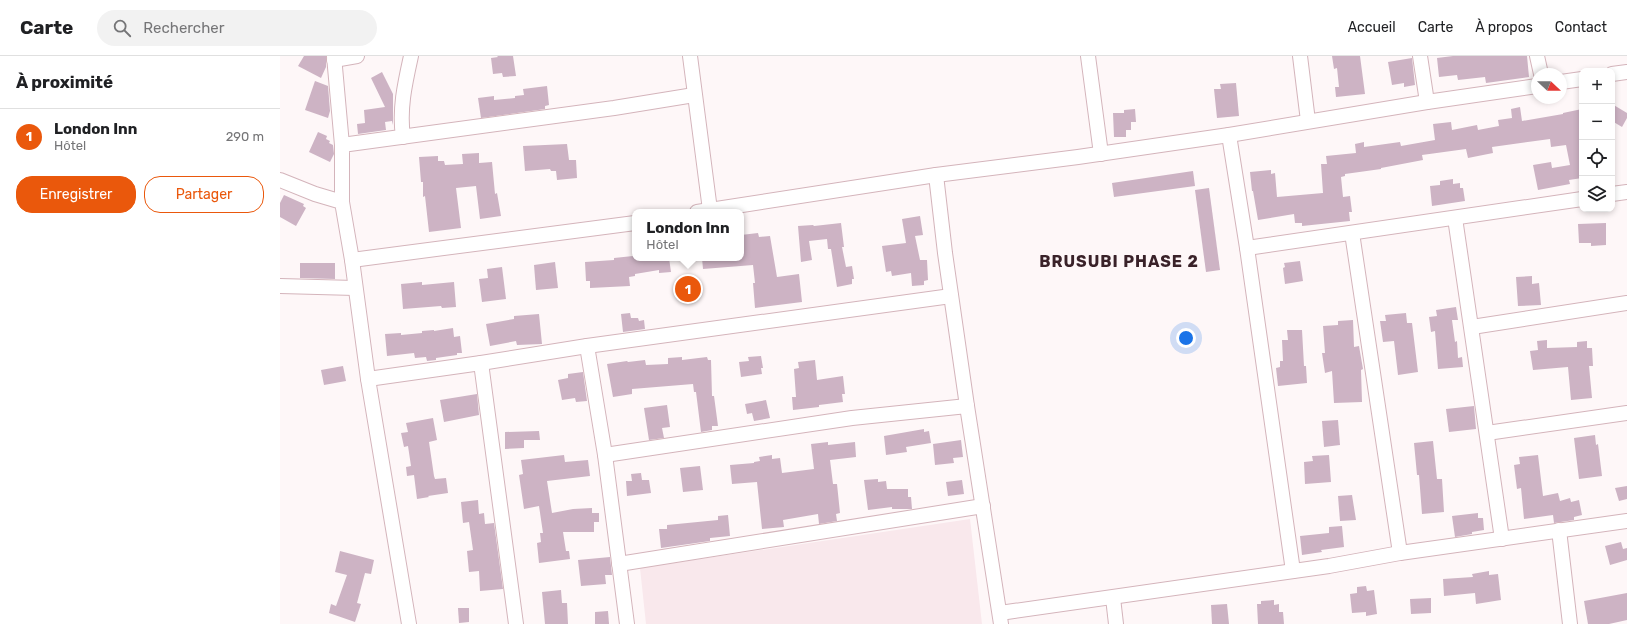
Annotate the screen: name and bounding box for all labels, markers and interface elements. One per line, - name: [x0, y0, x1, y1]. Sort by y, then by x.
- search box: [97, 10, 377, 46]
- text: Carte: [20, 16, 73, 39]
- icon: search: [111, 17, 133, 39]
- text: Rechercher: [143, 19, 224, 37]
- text: Accueil: [1348, 19, 1396, 36]
- text: Carte: [1418, 19, 1453, 36]
- text: À propos: [1475, 19, 1533, 36]
- text: Contact: [1555, 19, 1607, 36]
- north arrow: [1531, 68, 1567, 104]
- map controls: [1579, 68, 1615, 212]
- button: +: [1579, 68, 1615, 104]
- text: À proximité: [16, 72, 113, 92]
- button: −: [1579, 104, 1615, 140]
- text: London Inn: [54, 120, 137, 138]
- text: 1: [26, 129, 32, 144]
- text: 290 m: [226, 129, 264, 144]
- text: Hôtel: [54, 138, 86, 153]
- button: locate: [1579, 140, 1615, 176]
- button: Enregistrer: [16, 176, 136, 213]
- button: Partager: [144, 176, 264, 213]
- button: layers: [1579, 176, 1615, 212]
- popup: [632, 209, 744, 261]
- text: London Inn: [646, 219, 730, 237]
- text: Hôtel: [646, 237, 679, 252]
- district label: BRUSUBI PHASE 2: [1039, 252, 1199, 271]
- pin: 1: [675, 274, 701, 304]
- your location: [1176, 328, 1196, 348]

